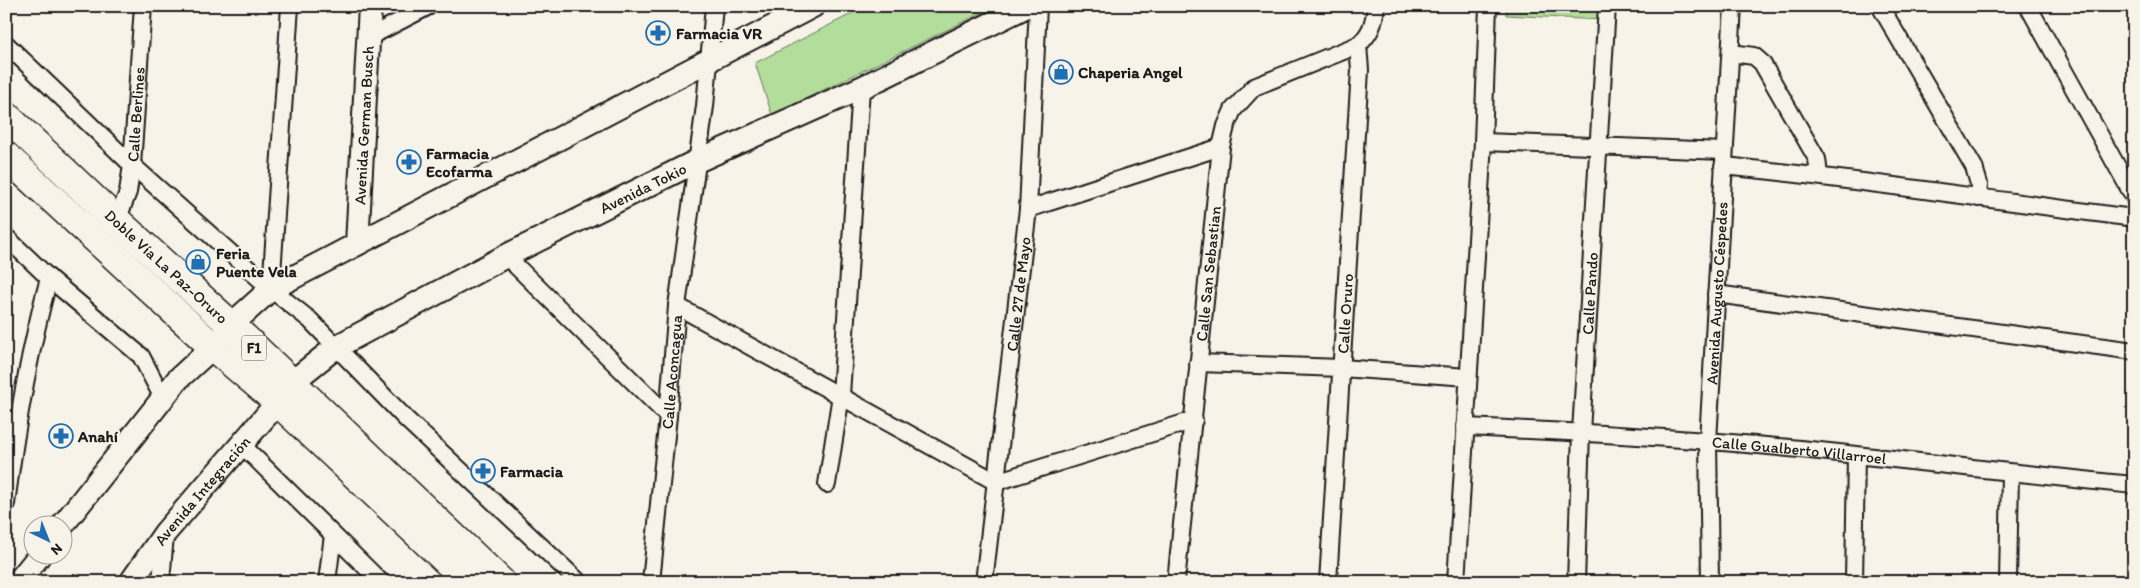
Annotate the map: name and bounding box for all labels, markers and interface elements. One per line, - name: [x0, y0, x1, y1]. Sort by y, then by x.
- pharmacy icon: Farmacia VR: [645, 20, 671, 46]
- place label: Farmacia VR: [676, 24, 763, 43]
- street label: Avenida German Busch: [350, 45, 378, 205]
- shop icon: Chaperia Angel: [1048, 59, 1074, 85]
- place label: Chaperia Angel: [1078, 63, 1183, 83]
- street label: Calle Berlines: [123, 66, 149, 163]
- place label: Farmacia Ecofarma: [426, 144, 493, 181]
- pharmacy icon: Farmacia Ecofarma: [396, 149, 422, 175]
- street label: Avenida Tokio: [597, 159, 690, 218]
- street label: Avenida Augusto Céspedes: [1702, 201, 1732, 385]
- street label: Calle San Sebastian: [1192, 205, 1225, 343]
- street label: Doble Vía La Paz-Oruro: [101, 206, 232, 328]
- street label: Calle 27 de Mayo: [1002, 236, 1035, 352]
- place label: Feria Puente Vela: [216, 244, 297, 281]
- shop icon: Feria Puente Vela: [185, 249, 211, 275]
- street label: Calle Pando: [1578, 252, 1602, 335]
- street label: Calle Oruro: [1333, 273, 1357, 354]
- street label: Calle Aconcagua: [658, 313, 686, 430]
- road number: F1: [242, 336, 266, 360]
- pharmacy icon: Anahí: [48, 423, 74, 449]
- place label: Anahí: [77, 427, 119, 446]
- street label: Avenida Integración: [150, 432, 254, 549]
- street label: Calle Gualberto Villarroel: [1711, 432, 1888, 468]
- pharmacy icon: Farmacia: [470, 458, 496, 484]
- place label: Farmacia: [500, 462, 564, 481]
- north arrow: [22, 516, 72, 566]
- text: N: [47, 540, 66, 559]

